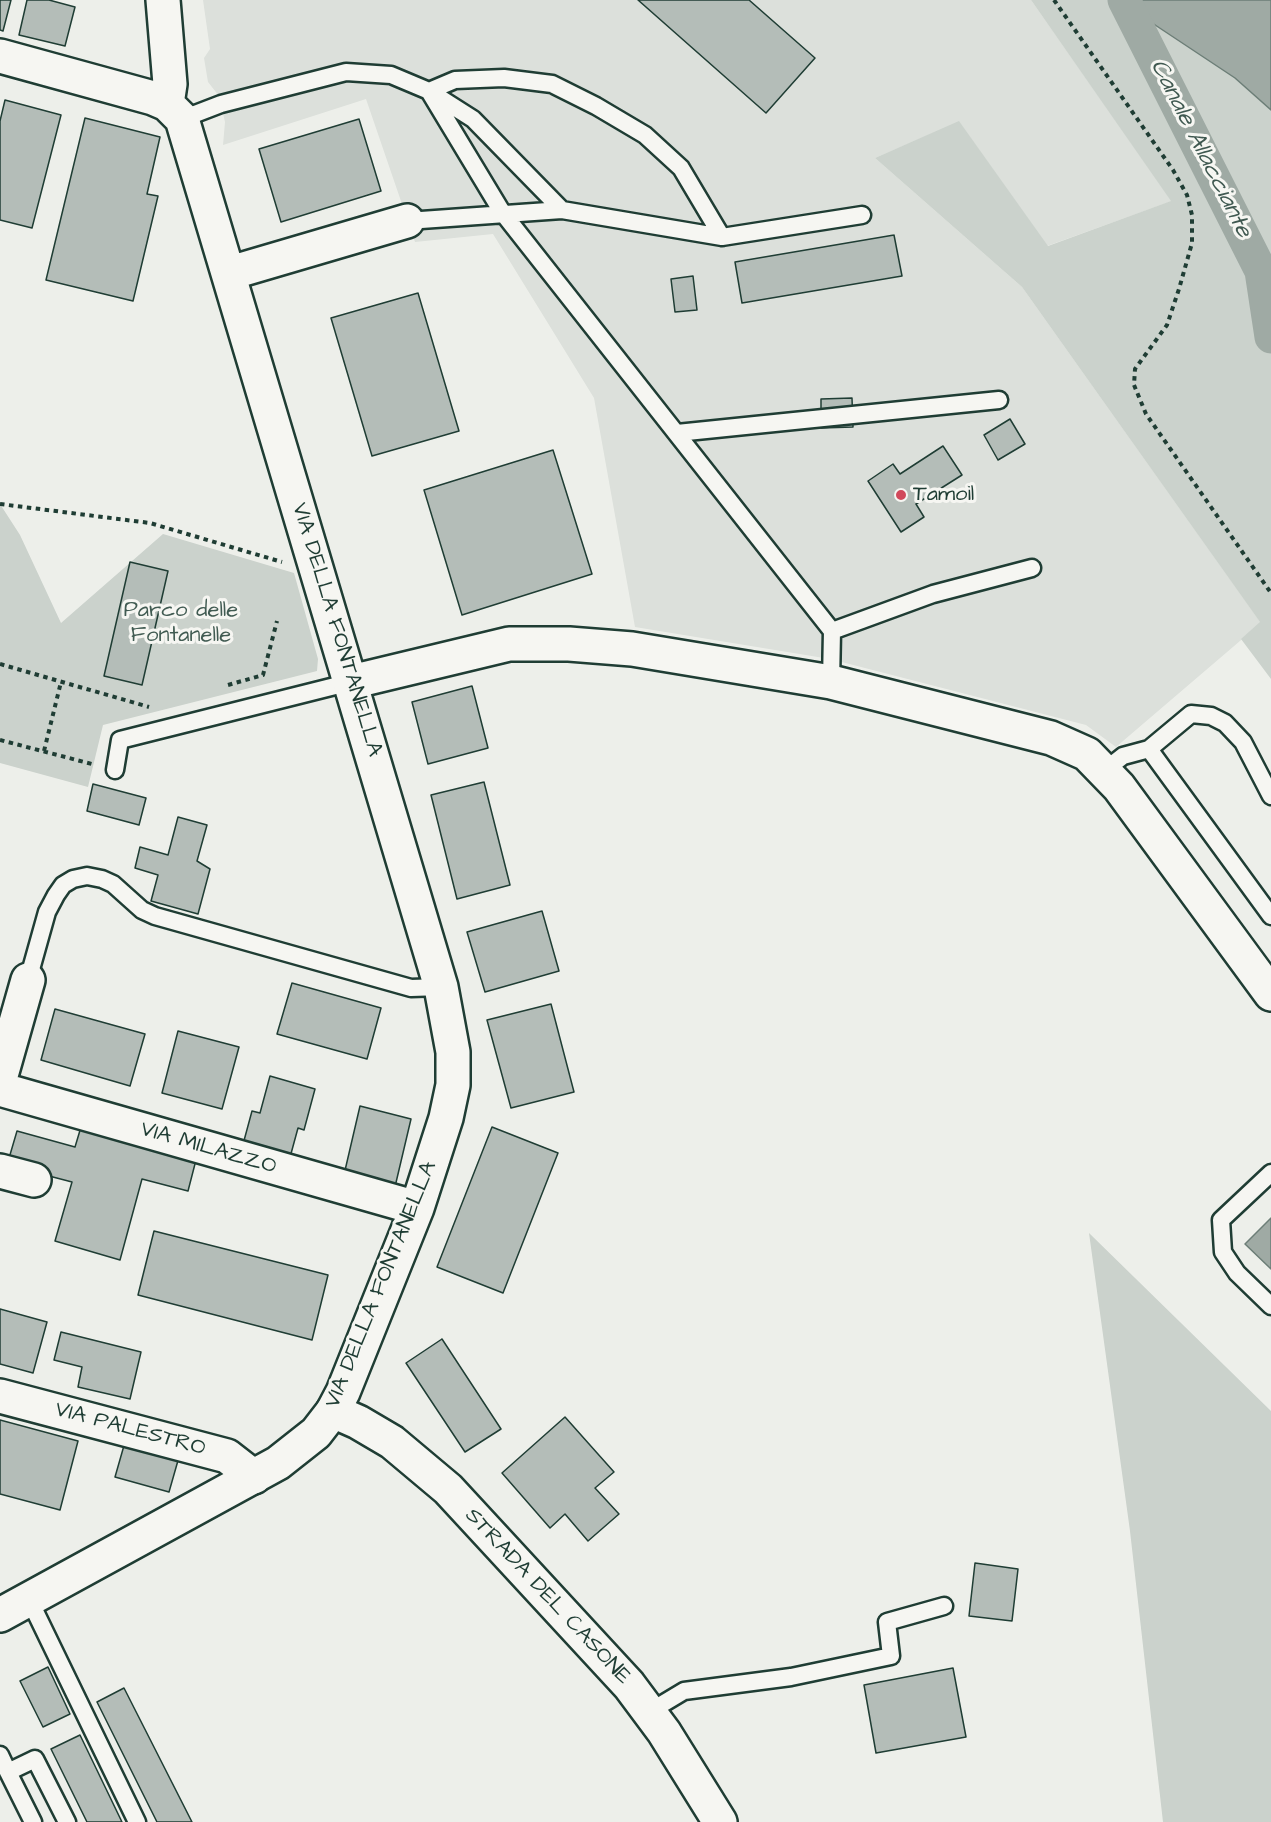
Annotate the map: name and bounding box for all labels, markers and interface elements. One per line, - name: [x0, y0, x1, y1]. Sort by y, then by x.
- water label: Canale Allacciante: [1143, 55, 1257, 243]
- place label: Tamoil: [913, 482, 974, 508]
- marker: Tamoil: [894, 488, 908, 502]
- street label: VIA DELLA FONTANELLA: [285, 500, 387, 760]
- park label: Parco delle Fontanelle: [124, 598, 238, 650]
- street label: VIA MILAZZO: [137, 1117, 279, 1181]
- street label: VIA DELLA FONTANELLA: [320, 1158, 444, 1412]
- street label: VIA PALESTRO: [52, 1397, 208, 1463]
- street label: STRADA DEL CASONE: [458, 1503, 636, 1691]

